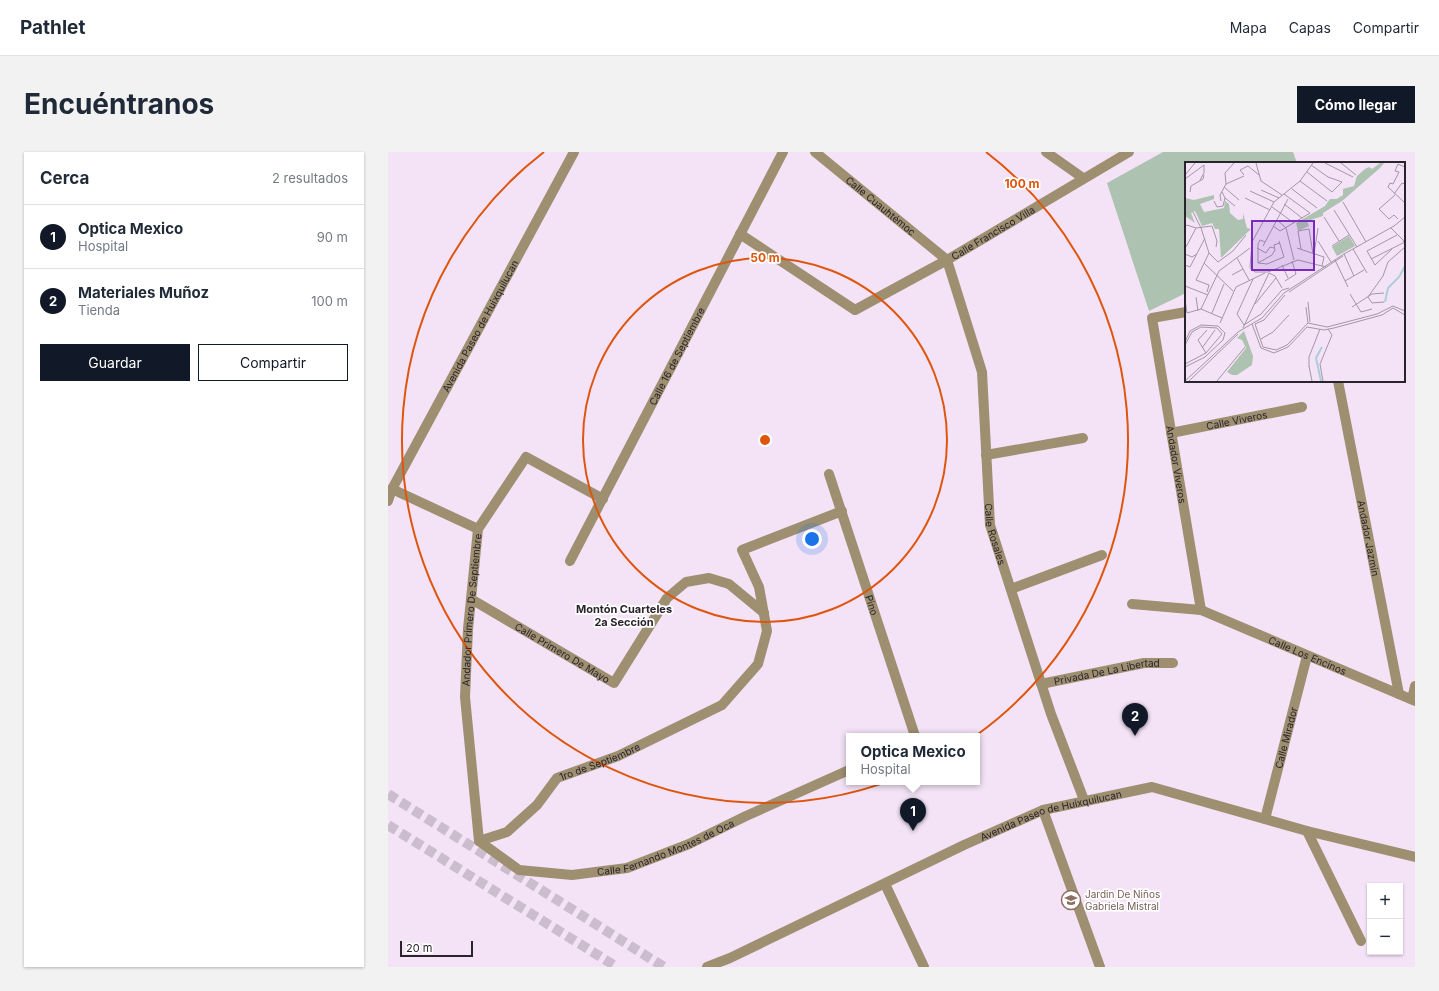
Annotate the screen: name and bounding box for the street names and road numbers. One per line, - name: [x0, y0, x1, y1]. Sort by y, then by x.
- street label: Calle Cuauhtémoc: [843, 174, 918, 238]
- street label: Calle Francisco Villa: [949, 203, 1037, 262]
- street label: Avenida Paseo de Huixquilucan: [440, 258, 521, 394]
- street label: Calle 16 de Septiembre: [646, 305, 707, 407]
- street label: Calle Viveros: [1205, 408, 1268, 432]
- street label: Andador Viveros: [1164, 425, 1189, 504]
- street label: Andador Jazmin: [1355, 499, 1382, 577]
- street label: Calle Rosales: [983, 503, 1008, 566]
- street label: Andador Primero De Septiembre: [459, 533, 484, 687]
- street label: Pino: [863, 593, 881, 617]
- street label: Calle Primero De Mayo: [513, 620, 612, 685]
- street label: Calle Los Encinos: [1267, 633, 1348, 677]
- street label: Privada De La Libertad: [1053, 657, 1160, 687]
- street label: Calle Mirador: [1272, 705, 1300, 770]
- street label: 1ro de Septiembre: [558, 740, 642, 783]
- street label: Avenida Paseo de Huixquilucan: [978, 788, 1123, 843]
- street label: Calle Fernando Montes de Oca: [596, 817, 736, 878]

